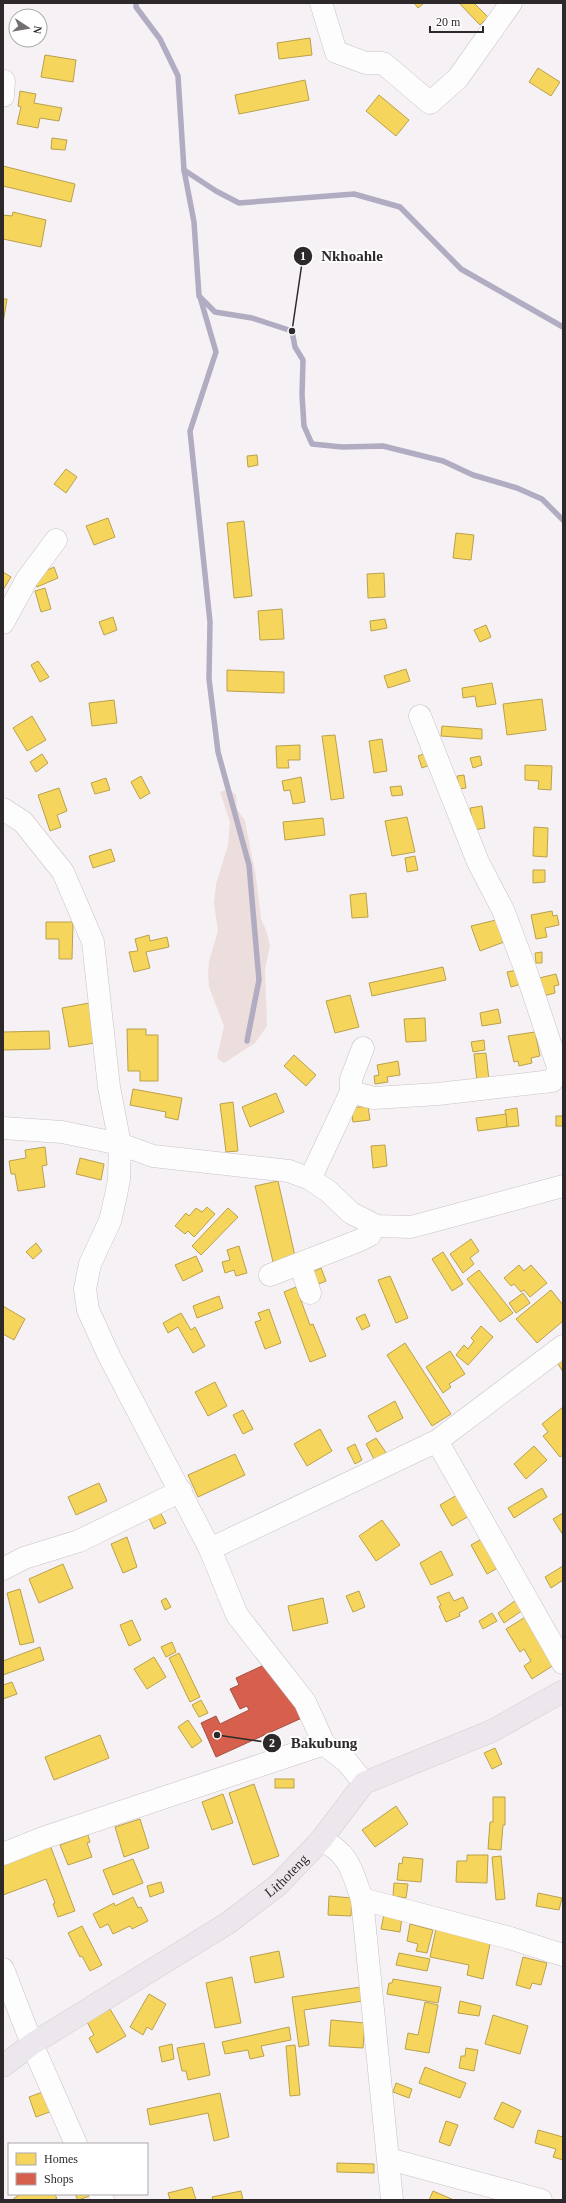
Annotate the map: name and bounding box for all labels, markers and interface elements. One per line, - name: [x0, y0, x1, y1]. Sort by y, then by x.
- north arrow: [8, 8, 48, 48]
- scale bar: [430, 8, 483, 34]
- text: 20 m: [436, 15, 461, 29]
- text: N: [31, 25, 44, 35]
- callout: Nkhoahle: [293, 242, 390, 269]
- text: Nkhoahle: [321, 248, 383, 264]
- text: 1: [300, 249, 306, 263]
- callout: Bakubung: [262, 1730, 365, 1757]
- text: Bakubung: [291, 1735, 358, 1751]
- text: 2: [269, 1736, 275, 1750]
- street label: Lithoteng: [262, 1851, 311, 1900]
- legend: [8, 2143, 148, 2195]
- text: Homes: [44, 2152, 78, 2166]
- text: Shops: [44, 2172, 74, 2186]

